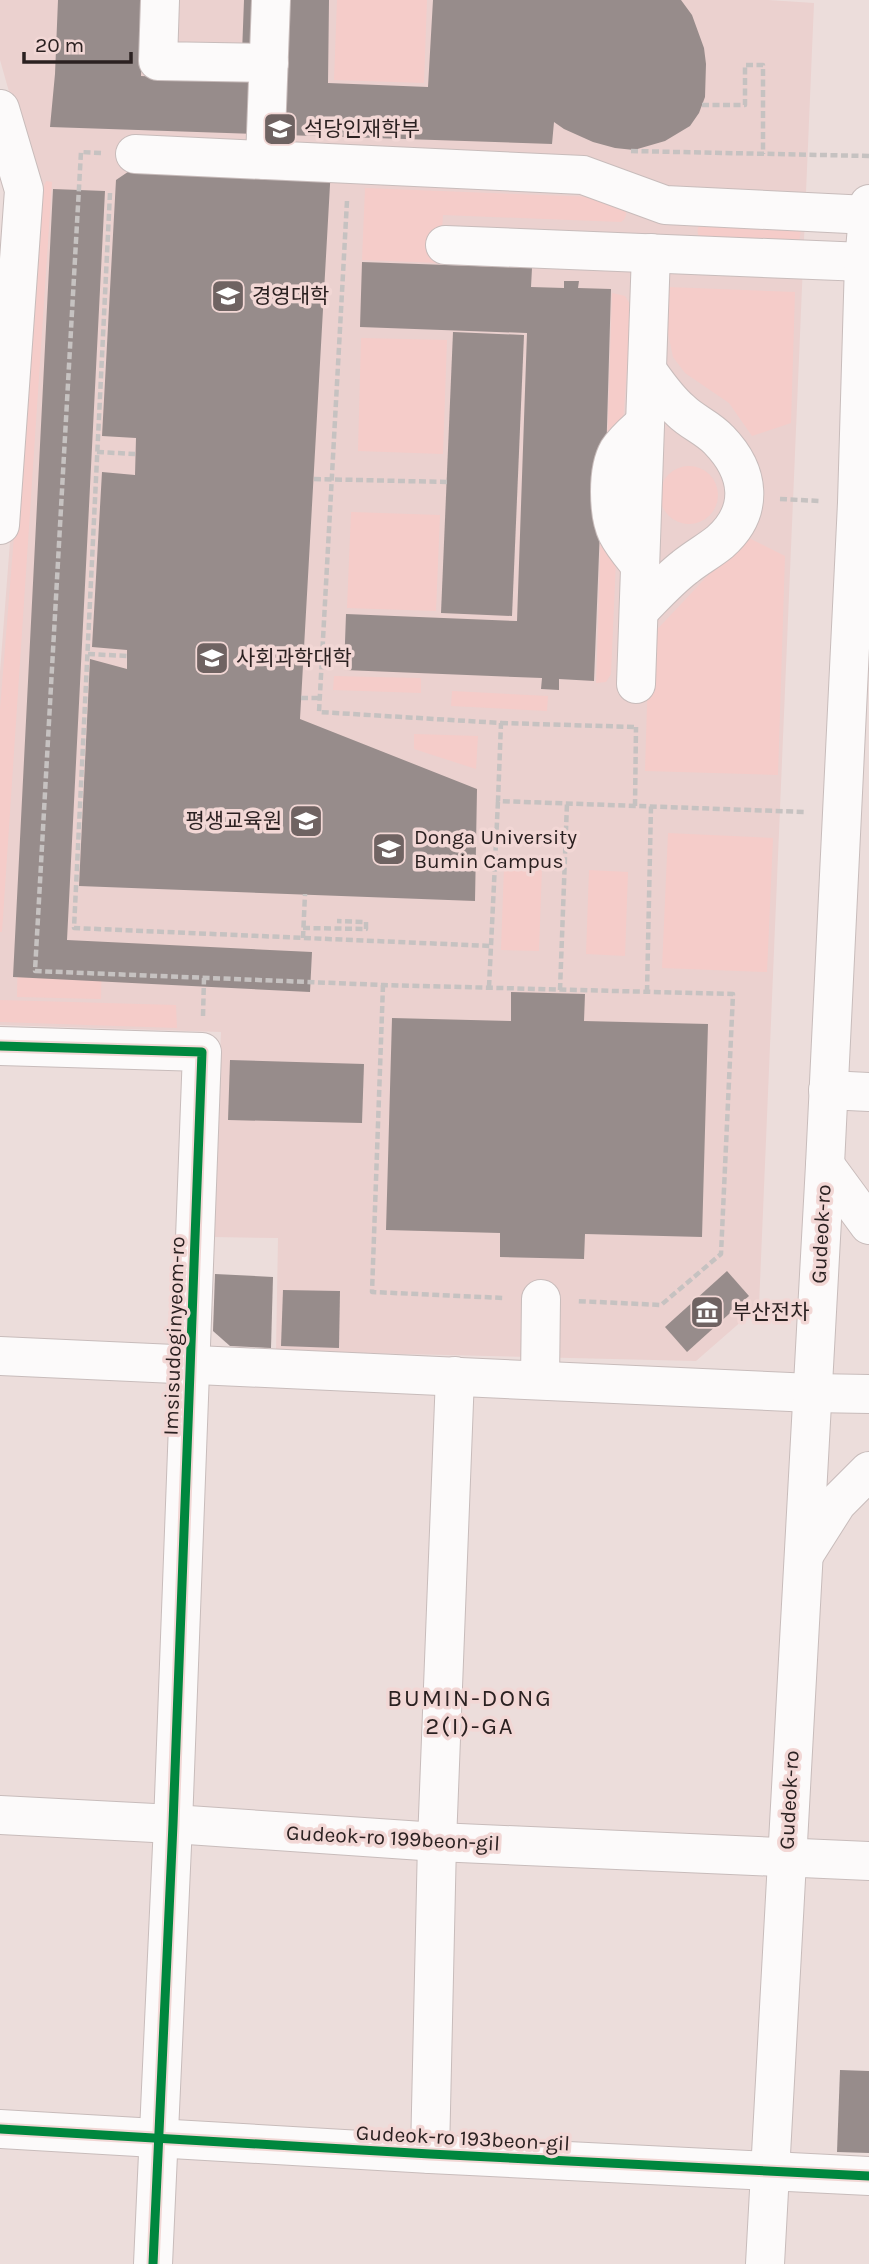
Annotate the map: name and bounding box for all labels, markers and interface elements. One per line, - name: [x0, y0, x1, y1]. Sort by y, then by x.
- scale bar: [24, 21, 131, 65]
- text: 20 m: [35, 33, 84, 57]
- school or university icon: 석당인재학부: [261, 110, 299, 148]
- place label: 석당인재학부: [304, 117, 420, 141]
- school or university icon: 경영대학: [209, 277, 247, 315]
- place label: 경영대학: [252, 284, 329, 308]
- school or university icon: 사회과학대학: [193, 639, 231, 677]
- place label: 사회과학대학: [236, 646, 352, 670]
- school or university icon: 평생교육원: [287, 802, 325, 840]
- place label: 평생교육원: [185, 809, 282, 833]
- place label: Donga University Bumin Campus: [414, 825, 577, 873]
- school or university icon: Donga University Bumin Campus: [370, 830, 408, 868]
- street label: Gudeok-ro: [806, 1184, 836, 1284]
- street label: Imsisudoginyeom-ro: [159, 1236, 189, 1436]
- museum icon: 부산전차: [688, 1293, 726, 1331]
- place label: 부산전차: [732, 1300, 809, 1324]
- district label: BUMIN-DONG 2(I)-GA: [387, 1684, 553, 1740]
- street label: Gudeok-ro: [774, 1750, 804, 1850]
- street label: Gudeok-ro 199beon-gil: [285, 1820, 501, 1856]
- street label: Gudeok-ro 193beon-gil: [355, 2120, 571, 2156]

